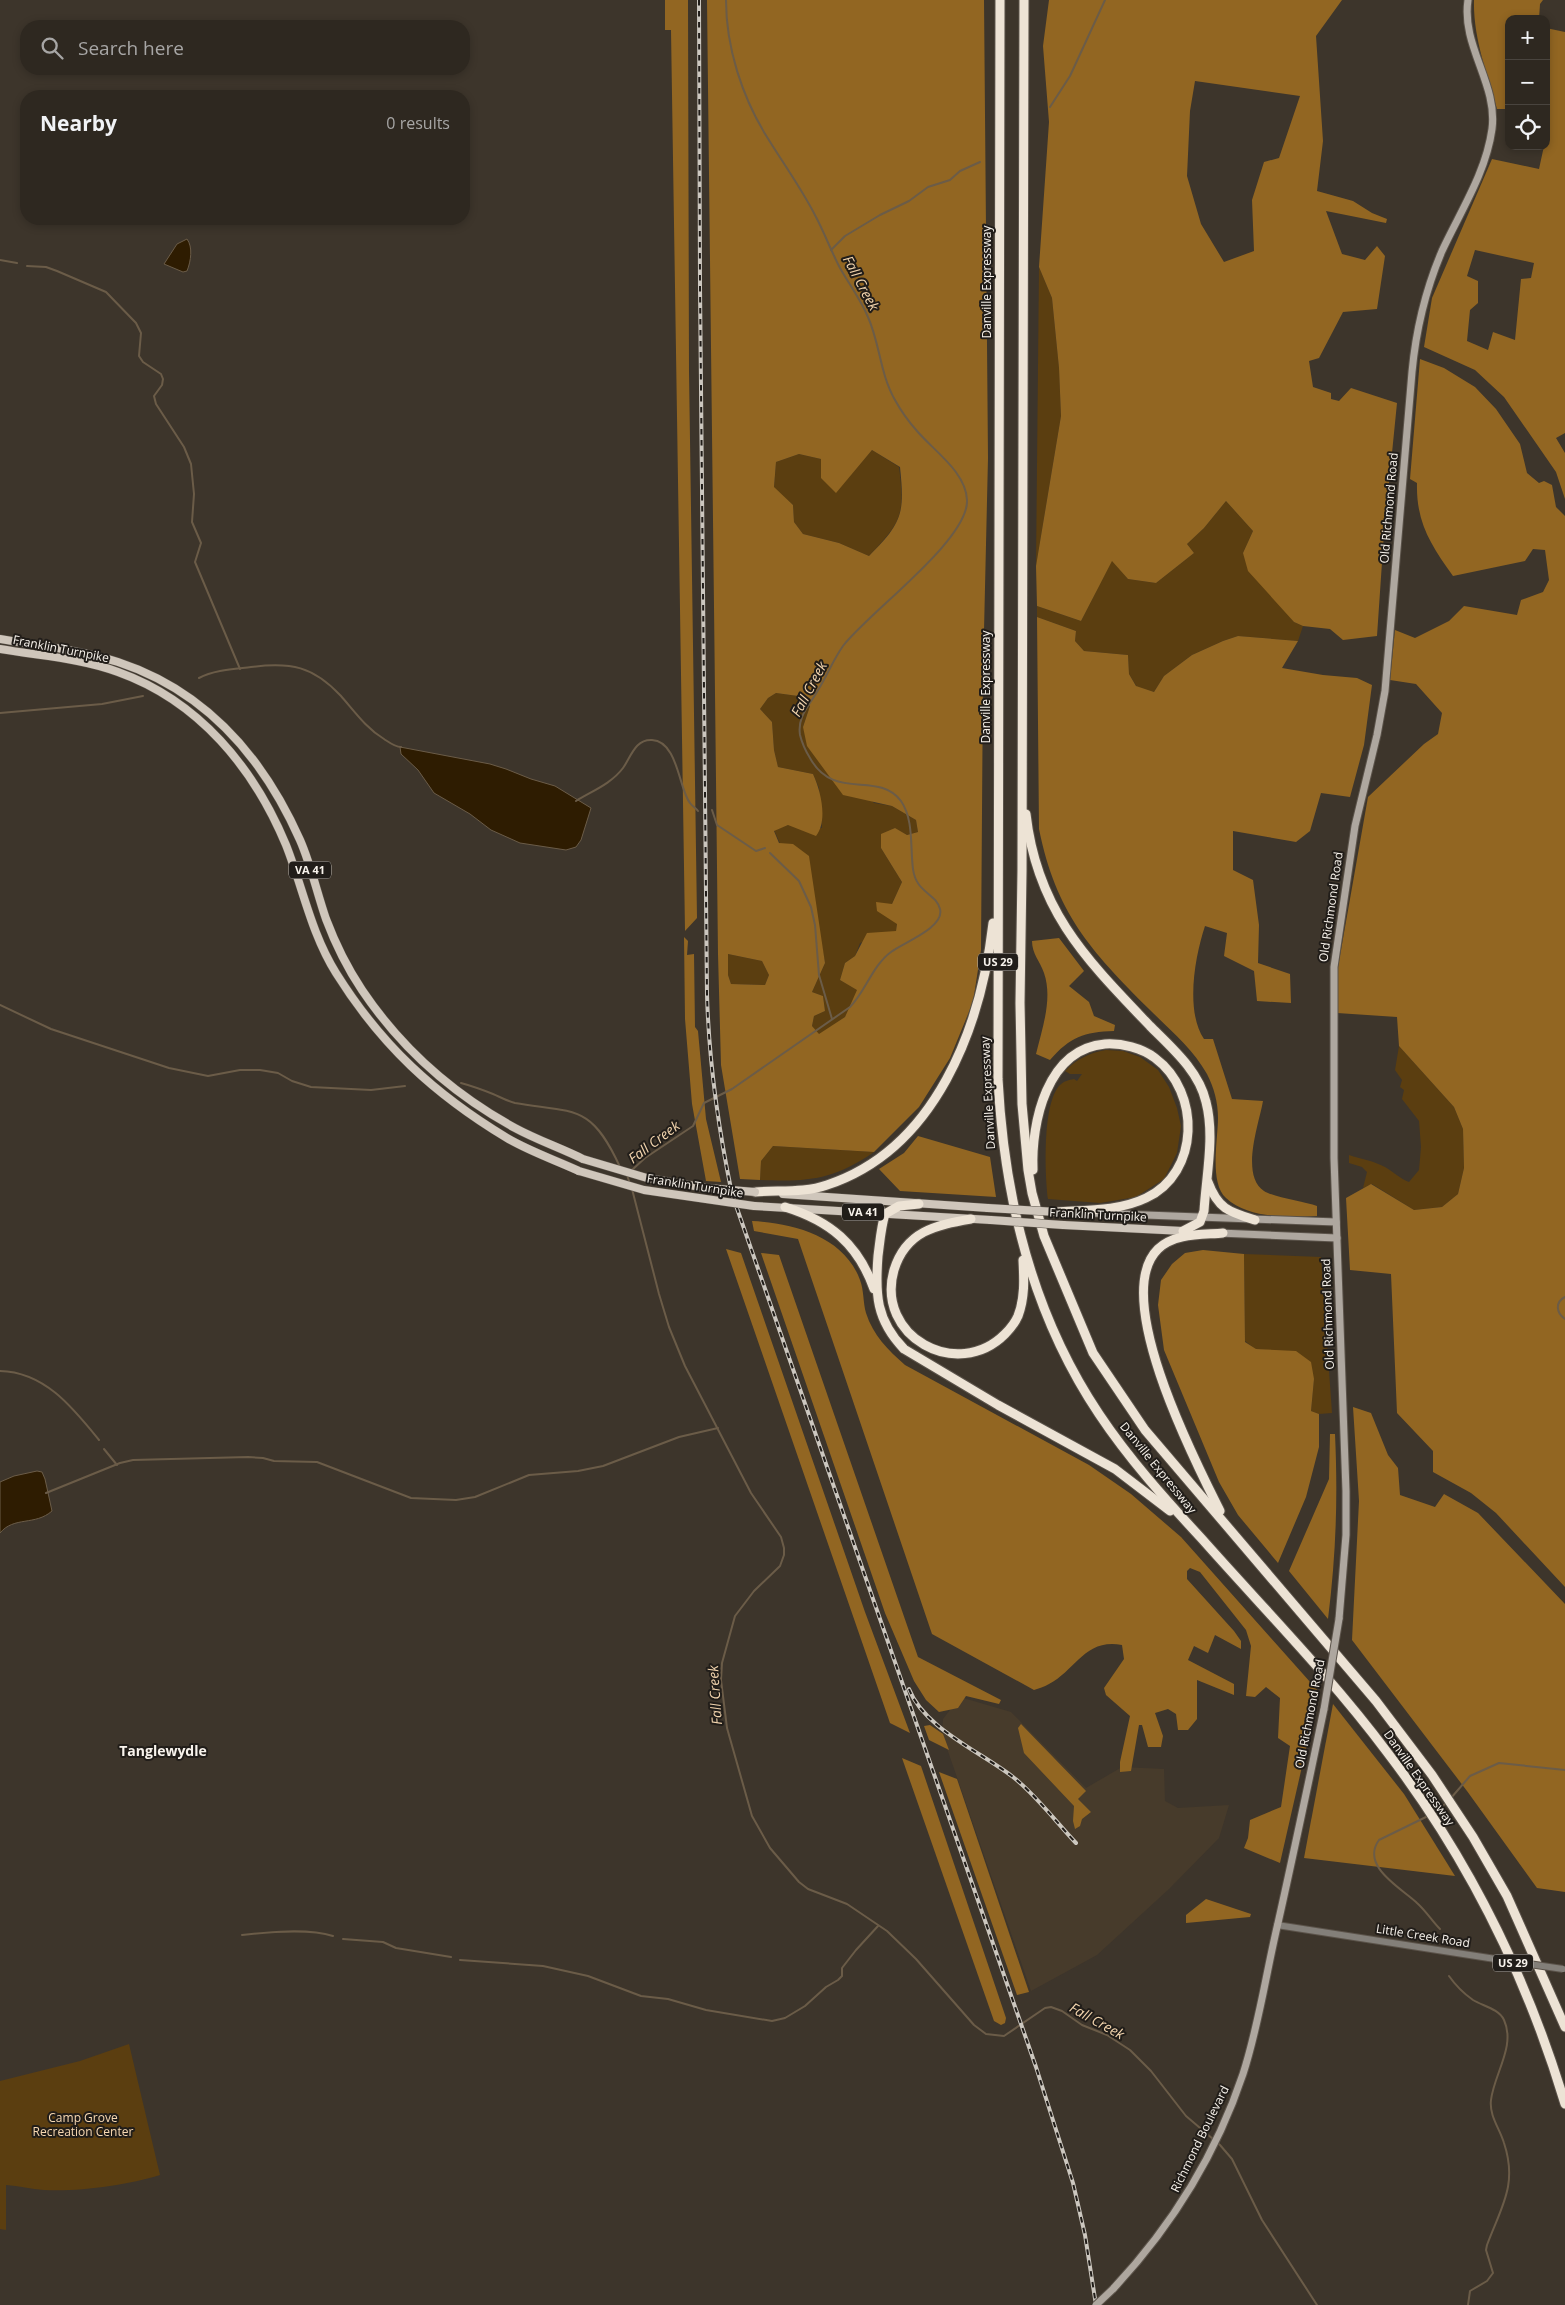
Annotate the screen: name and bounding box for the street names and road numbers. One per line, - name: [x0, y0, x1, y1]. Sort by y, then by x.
- street label: Danville Expressway: [978, 225, 995, 339]
- street label: Old Richmond Road: [1375, 452, 1402, 564]
- street label: Danville Expressway: [977, 630, 994, 744]
- street label: Franklin Turnpike: [12, 631, 111, 666]
- street label: Old Richmond Road: [1314, 851, 1347, 963]
- road number: VA 41: [289, 862, 331, 878]
- road number: US 29: [978, 954, 1018, 970]
- street label: Danville Expressway: [976, 1035, 999, 1150]
- street label: Franklin Turnpike: [646, 1169, 745, 1202]
- street label: Franklin Turnpike: [1049, 1203, 1147, 1226]
- road number: VA 41: [842, 1204, 884, 1220]
- street label: Old Richmond Road: [1317, 1258, 1338, 1370]
- street label: Danville Expressway: [1116, 1418, 1201, 1518]
- street label: Old Richmond Road: [1291, 1658, 1328, 1770]
- street label: Danville Expressway: [1380, 1727, 1459, 1830]
- street label: Little Creek Road: [1375, 1920, 1471, 1951]
- road number: US 29: [1493, 1955, 1533, 1972]
- street label: Richmond Boulevard: [1166, 2083, 1233, 2195]

